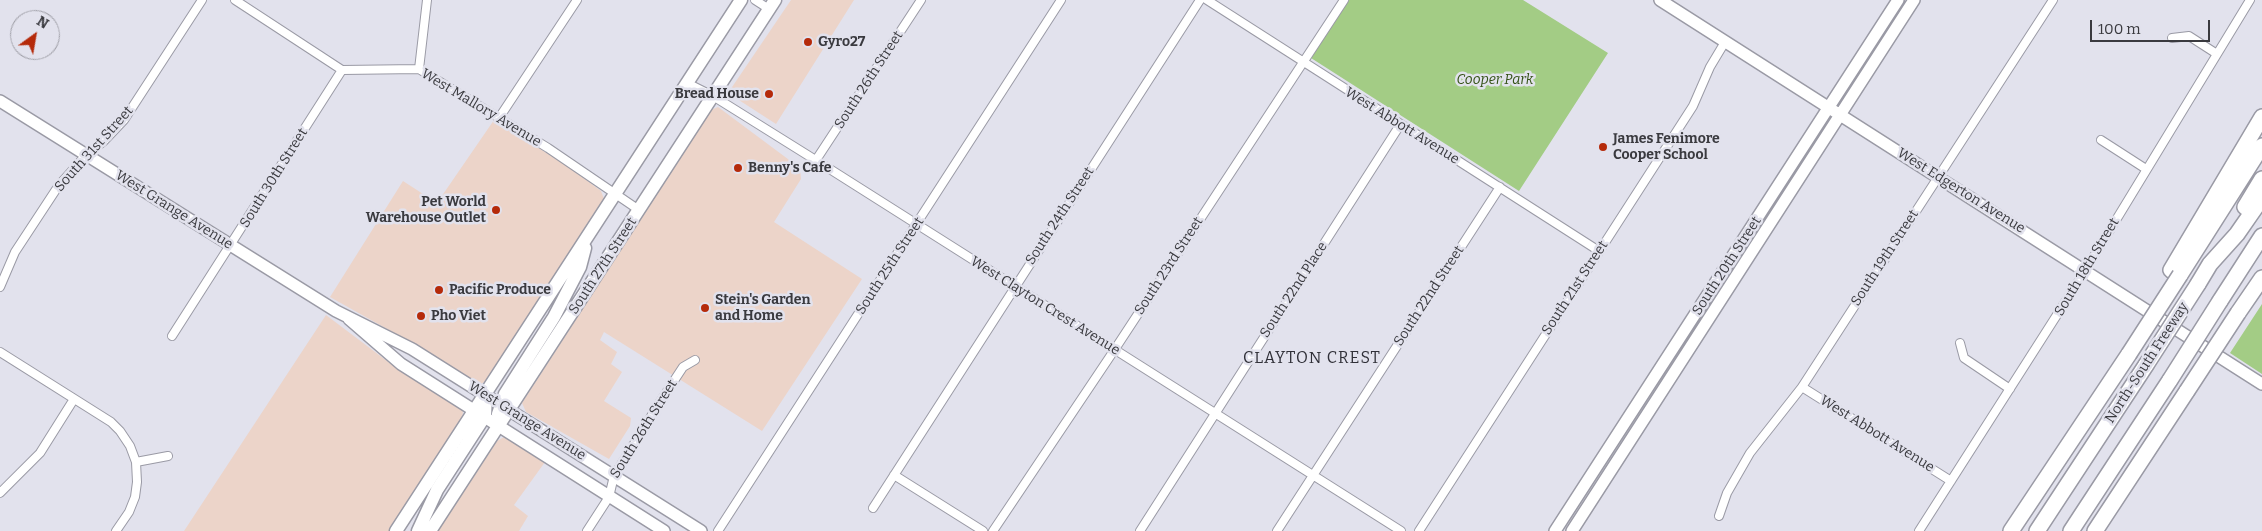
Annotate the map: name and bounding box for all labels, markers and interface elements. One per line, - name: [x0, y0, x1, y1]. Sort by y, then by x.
- north arrow: [10, 10, 60, 60]
- scale bar: [2092, 10, 2212, 42]
- text: N: [34, 13, 52, 33]
- text: 100 m: [2098, 20, 2141, 38]
- street label: South 26th Street: [831, 28, 907, 132]
- place label: Gyro27: [818, 34, 865, 50]
- marker: Gyro27: [802, 36, 814, 48]
- street label: West Mallory Avenue: [418, 65, 544, 151]
- park label: Cooper Park: [1457, 72, 1533, 88]
- street label: West Abbott Avenue: [1342, 84, 1462, 168]
- place label: Bread House: [675, 86, 759, 102]
- marker: Bread House: [763, 88, 775, 100]
- street label: South 31st Street: [51, 103, 137, 195]
- street label: South 30th Street: [237, 125, 311, 231]
- place label: James Fenimore Cooper School: [1613, 131, 1720, 164]
- marker: James Fenimore Cooper School: [1597, 141, 1609, 153]
- street label: West Edgerton Avenue: [1894, 145, 2028, 237]
- place label: Benny's Cafe: [748, 160, 831, 176]
- marker: Benny's Cafe: [732, 162, 744, 174]
- street label: South 24th Street: [1022, 164, 1098, 268]
- street label: West Grange Avenue: [112, 167, 236, 253]
- place label: Pet World Warehouse Outlet: [366, 194, 486, 226]
- marker: Pet World Warehouse Outlet: [490, 204, 502, 216]
- street label: South 19th Street: [1848, 207, 1922, 309]
- street label: South 25th Street: [852, 214, 928, 318]
- street label: South 23rd Street: [1131, 214, 1207, 318]
- street label: South 20th Street: [1689, 214, 1765, 318]
- street label: South 27th Street: [565, 215, 641, 317]
- street label: South 18th Street: [2051, 215, 2123, 319]
- street label: South 21st Street: [1538, 238, 1612, 338]
- street label: South 22nd Place: [1257, 239, 1331, 341]
- street label: South 22nd Street: [1390, 243, 1468, 349]
- street label: West Clayton Crest Avenue: [967, 253, 1123, 359]
- place label: Pacific Produce: [449, 282, 551, 298]
- marker: Pacific Produce: [433, 284, 445, 296]
- place label: Stein's Garden and Home: [715, 292, 811, 324]
- street label: North-South Freeway: [2102, 299, 2192, 427]
- marker: Stein's Garden and Home: [699, 302, 711, 314]
- place label: Pho Viet: [431, 308, 486, 324]
- marker: Pho Viet: [415, 310, 427, 322]
- district label: CLAYTON CREST: [1241, 349, 1383, 369]
- street label: South 26th Street: [607, 377, 681, 481]
- street label: West Grange Avenue: [465, 378, 589, 464]
- street label: West Abbott Avenue: [1817, 392, 1937, 476]

